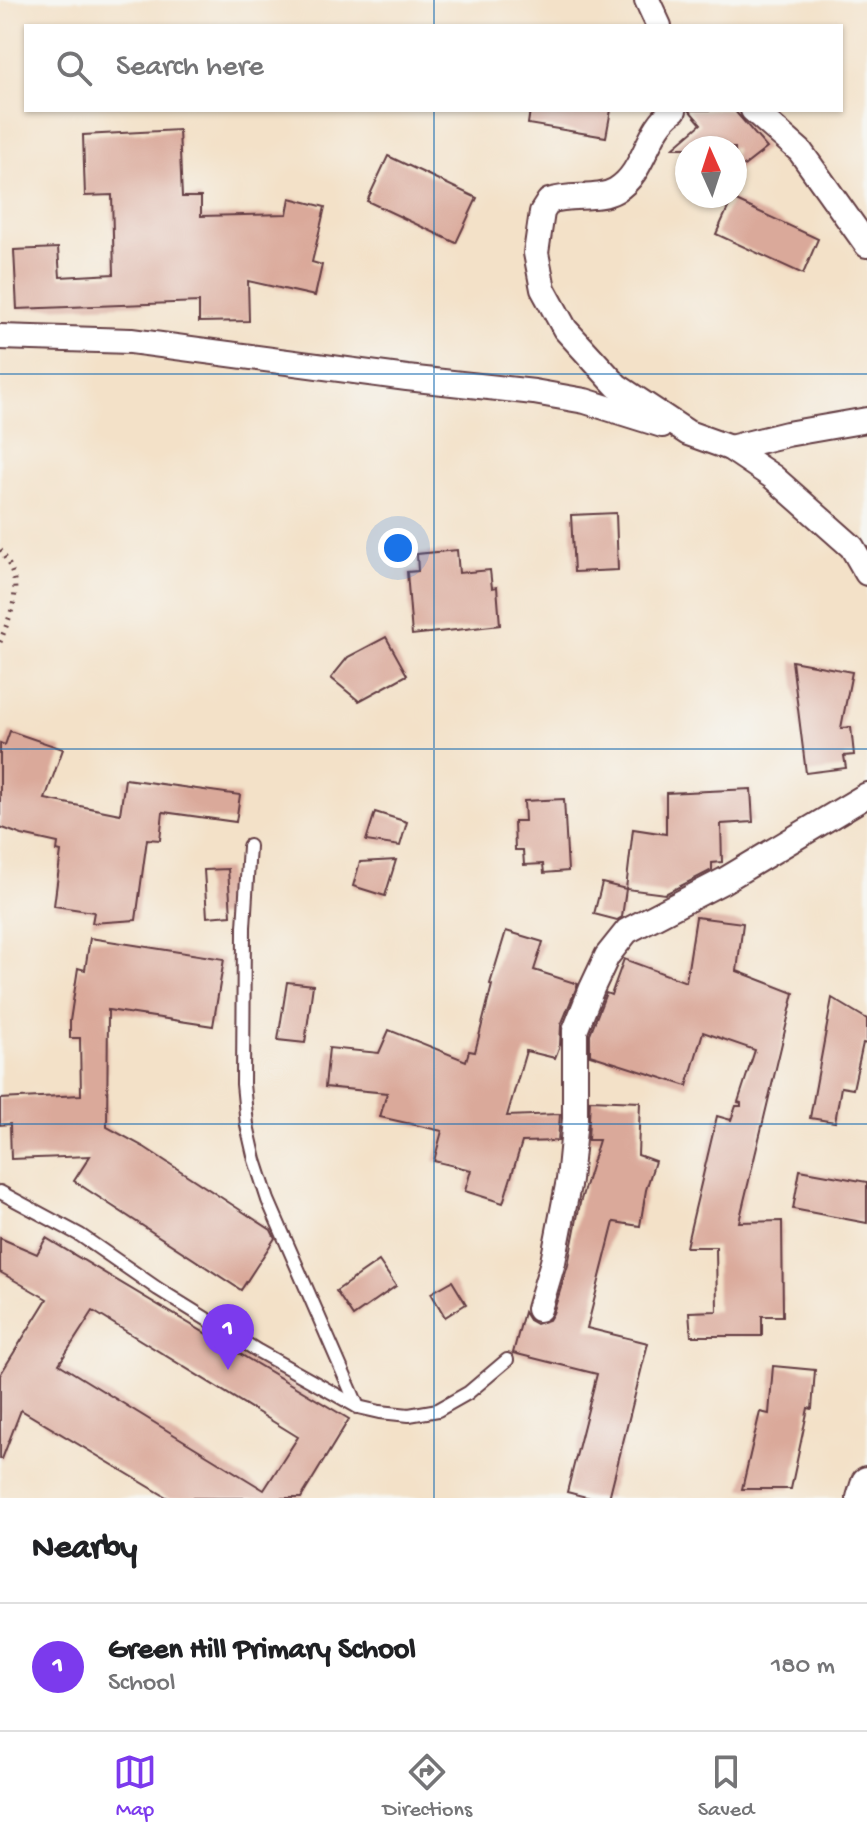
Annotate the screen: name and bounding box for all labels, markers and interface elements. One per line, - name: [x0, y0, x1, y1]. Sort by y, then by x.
- search box: [24, 24, 843, 112]
- icon: search: [52, 46, 96, 90]
- text: Search here: [116, 51, 264, 86]
- north arrow: [675, 136, 747, 208]
- your location: [378, 528, 418, 568]
- pin: 1: [202, 1304, 254, 1370]
- text: Nearby: [32, 1530, 137, 1570]
- text: Green Hill Primary School: [108, 1634, 416, 1669]
- text: 1: [53, 1652, 63, 1683]
- text: 180 m: [771, 1652, 835, 1683]
- text: School: [108, 1669, 176, 1700]
- tab: Map: [113, 1750, 157, 1824]
- tab: Directions: [383, 1750, 472, 1824]
- tab: Saved: [698, 1750, 754, 1824]

